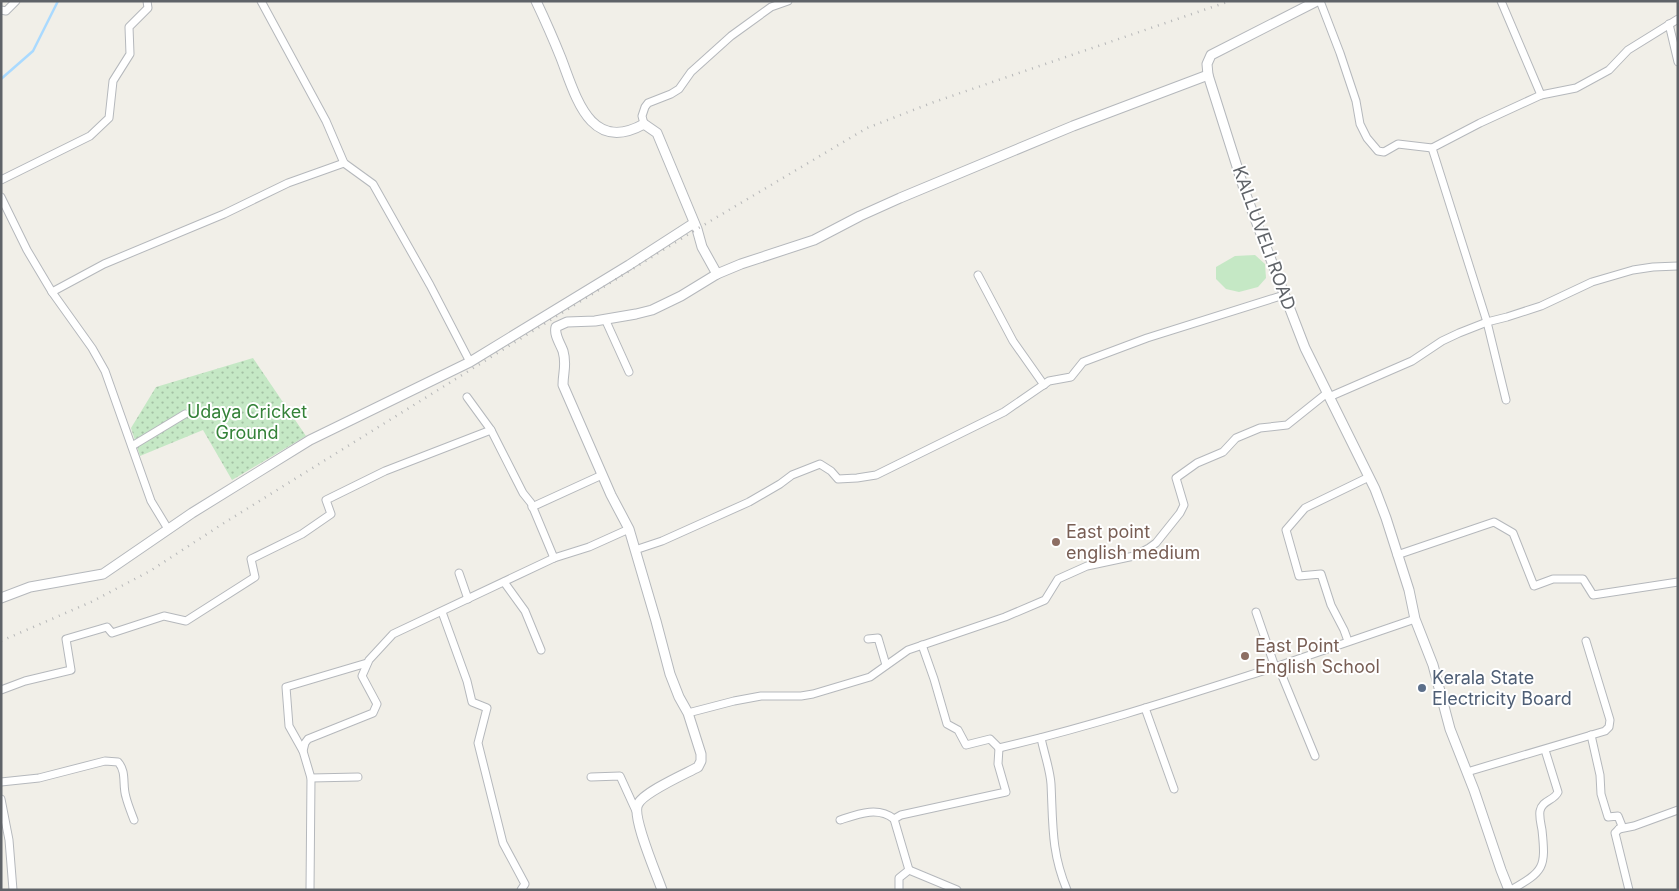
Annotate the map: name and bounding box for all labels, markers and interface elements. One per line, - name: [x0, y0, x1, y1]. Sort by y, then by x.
- street label: KALLUVELI ROAD: [1229, 163, 1300, 313]
- park label: Udaya Cricket Ground: [187, 401, 307, 443]
- place label: East point english medium: [1066, 521, 1200, 563]
- marker: East point english medium: [1050, 536, 1062, 548]
- place label: East Point English School: [1255, 635, 1380, 677]
- marker: East Point English School: [1239, 650, 1251, 662]
- place label: Kerala State Electricity Board: [1432, 667, 1572, 709]
- marker: Kerala State Electricity Board: [1416, 682, 1428, 694]

